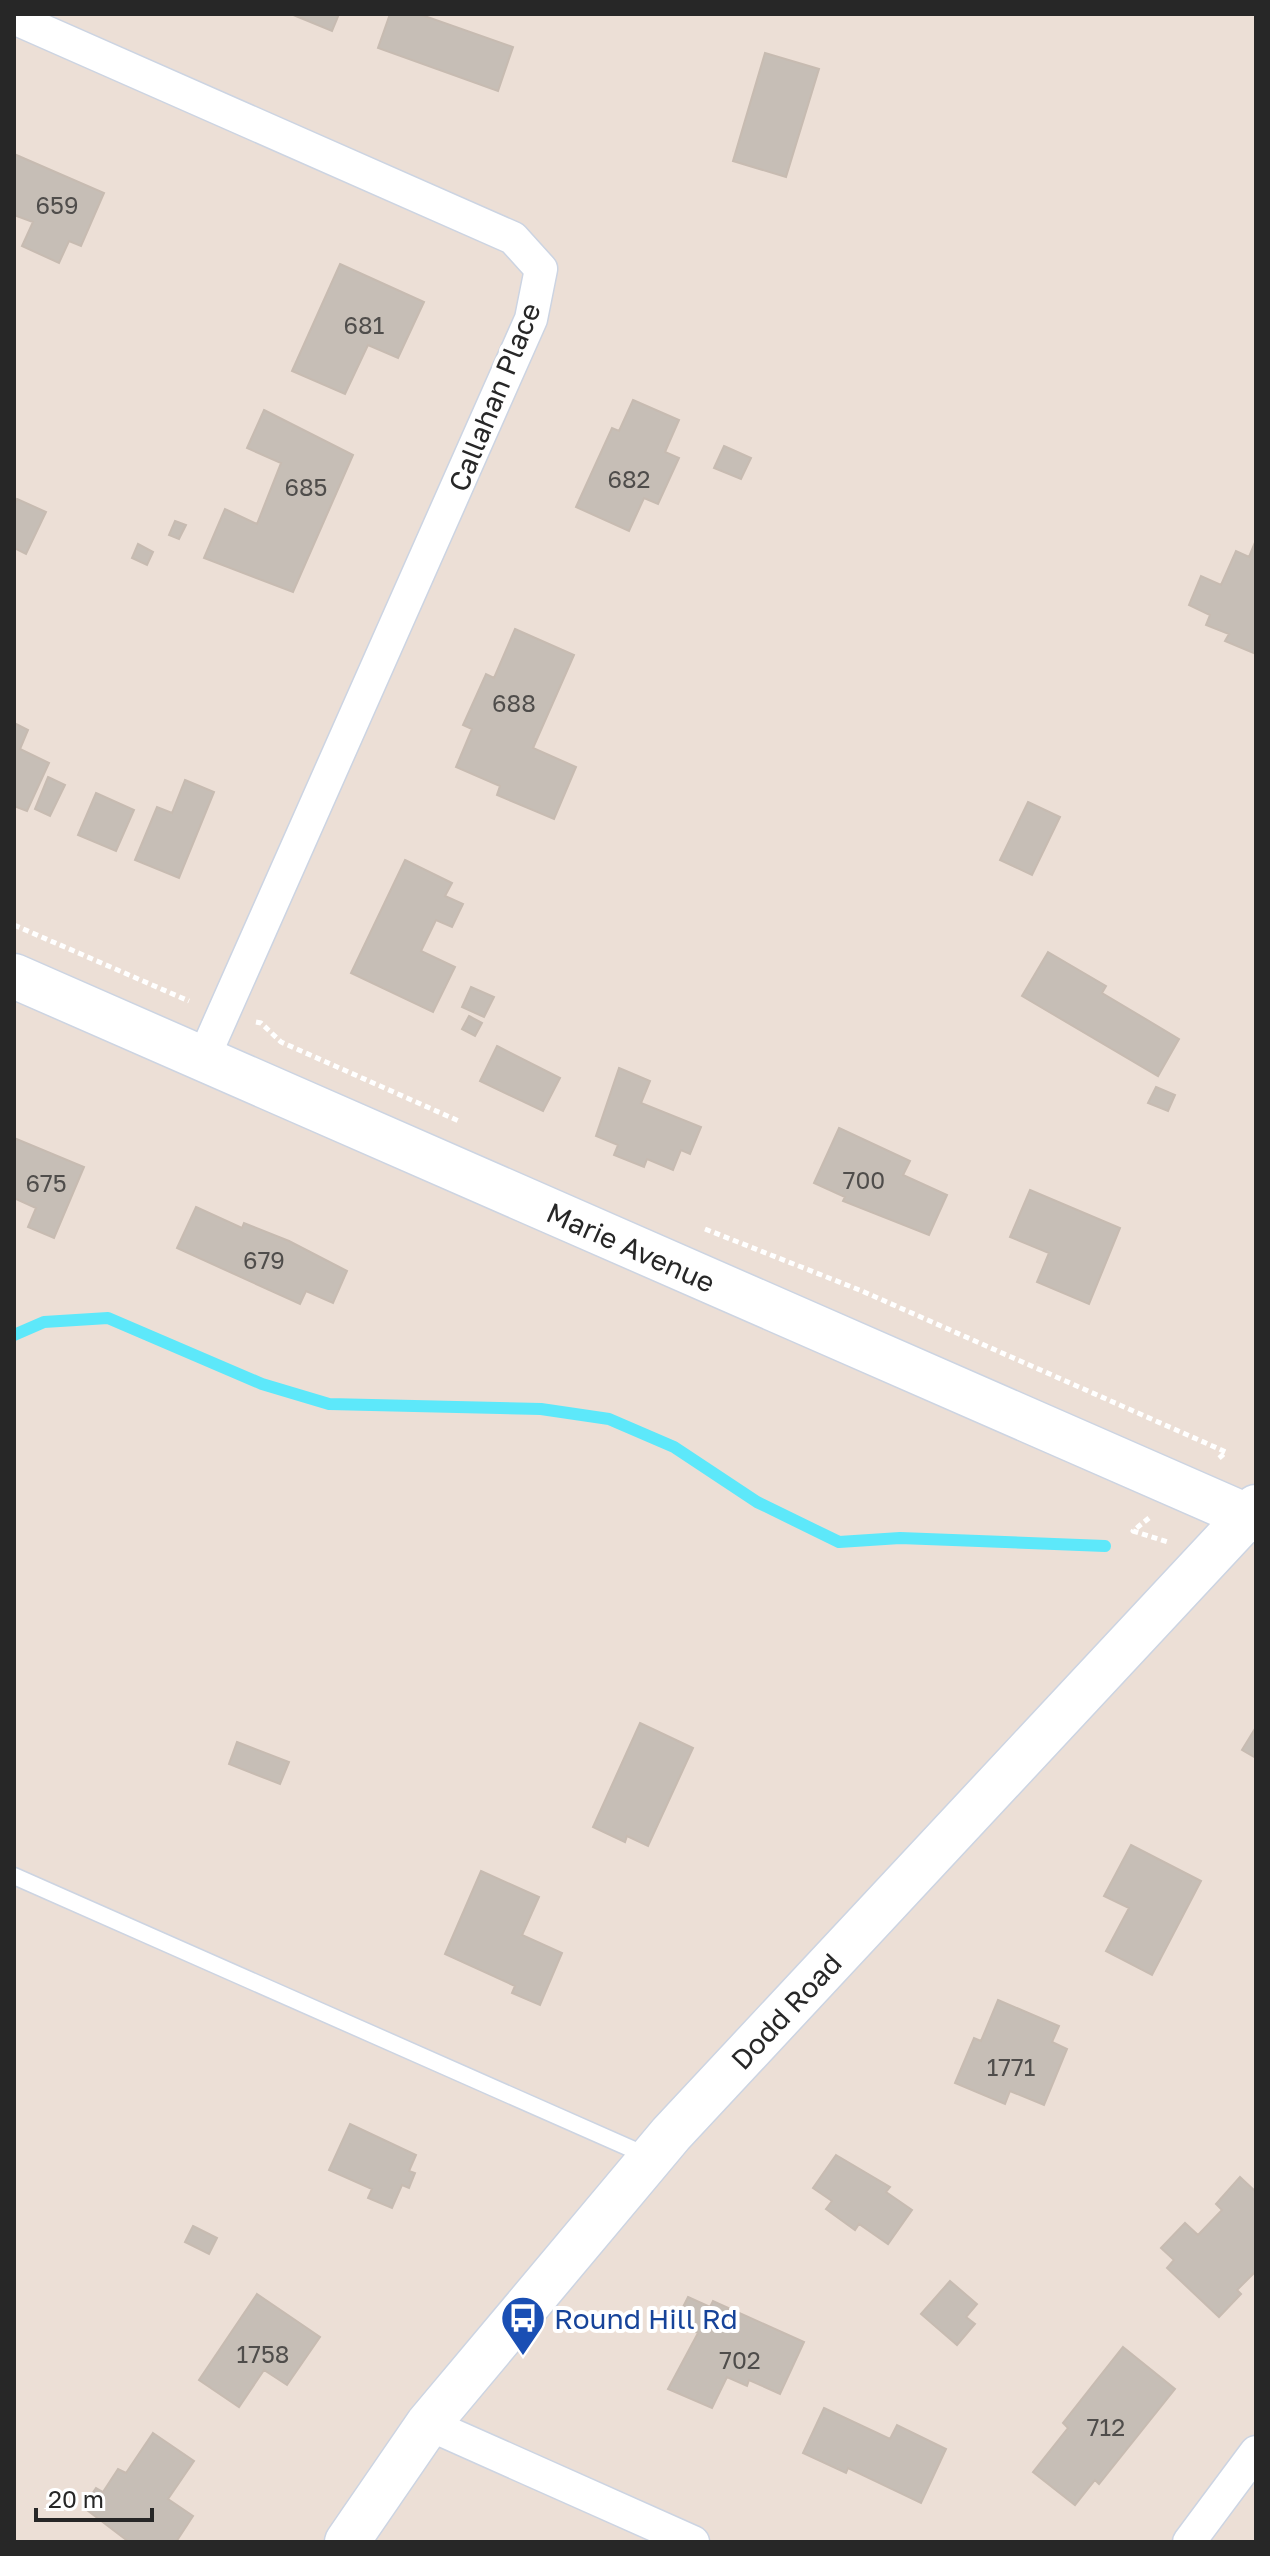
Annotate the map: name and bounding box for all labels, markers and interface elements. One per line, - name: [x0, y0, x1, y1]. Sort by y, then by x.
- house number: 659: [36, 190, 78, 219]
- street label: Callahan Place: [441, 298, 547, 496]
- house number: 681: [344, 310, 384, 339]
- house number: 682: [607, 464, 651, 493]
- house number: 685: [284, 472, 328, 501]
- house number: 688: [492, 688, 536, 717]
- house number: 700: [843, 1165, 885, 1194]
- house number: 675: [25, 1168, 67, 1197]
- street label: Marie Avenue: [542, 1195, 720, 1299]
- house number: 679: [243, 1245, 285, 1274]
- street label: Dodd Road: [724, 1946, 848, 2076]
- house number: 1771: [987, 2052, 1035, 2081]
- bus stop icon: Round Hill Rd: [499, 2294, 547, 2357]
- place label: Round Hill Rd: [554, 2302, 738, 2335]
- house number: 1758: [237, 2339, 289, 2368]
- house number: 702: [719, 2345, 761, 2374]
- house number: 712: [1087, 2412, 1125, 2441]
- scale bar: [36, 2472, 152, 2522]
- text: 20 m: [48, 2484, 104, 2513]

